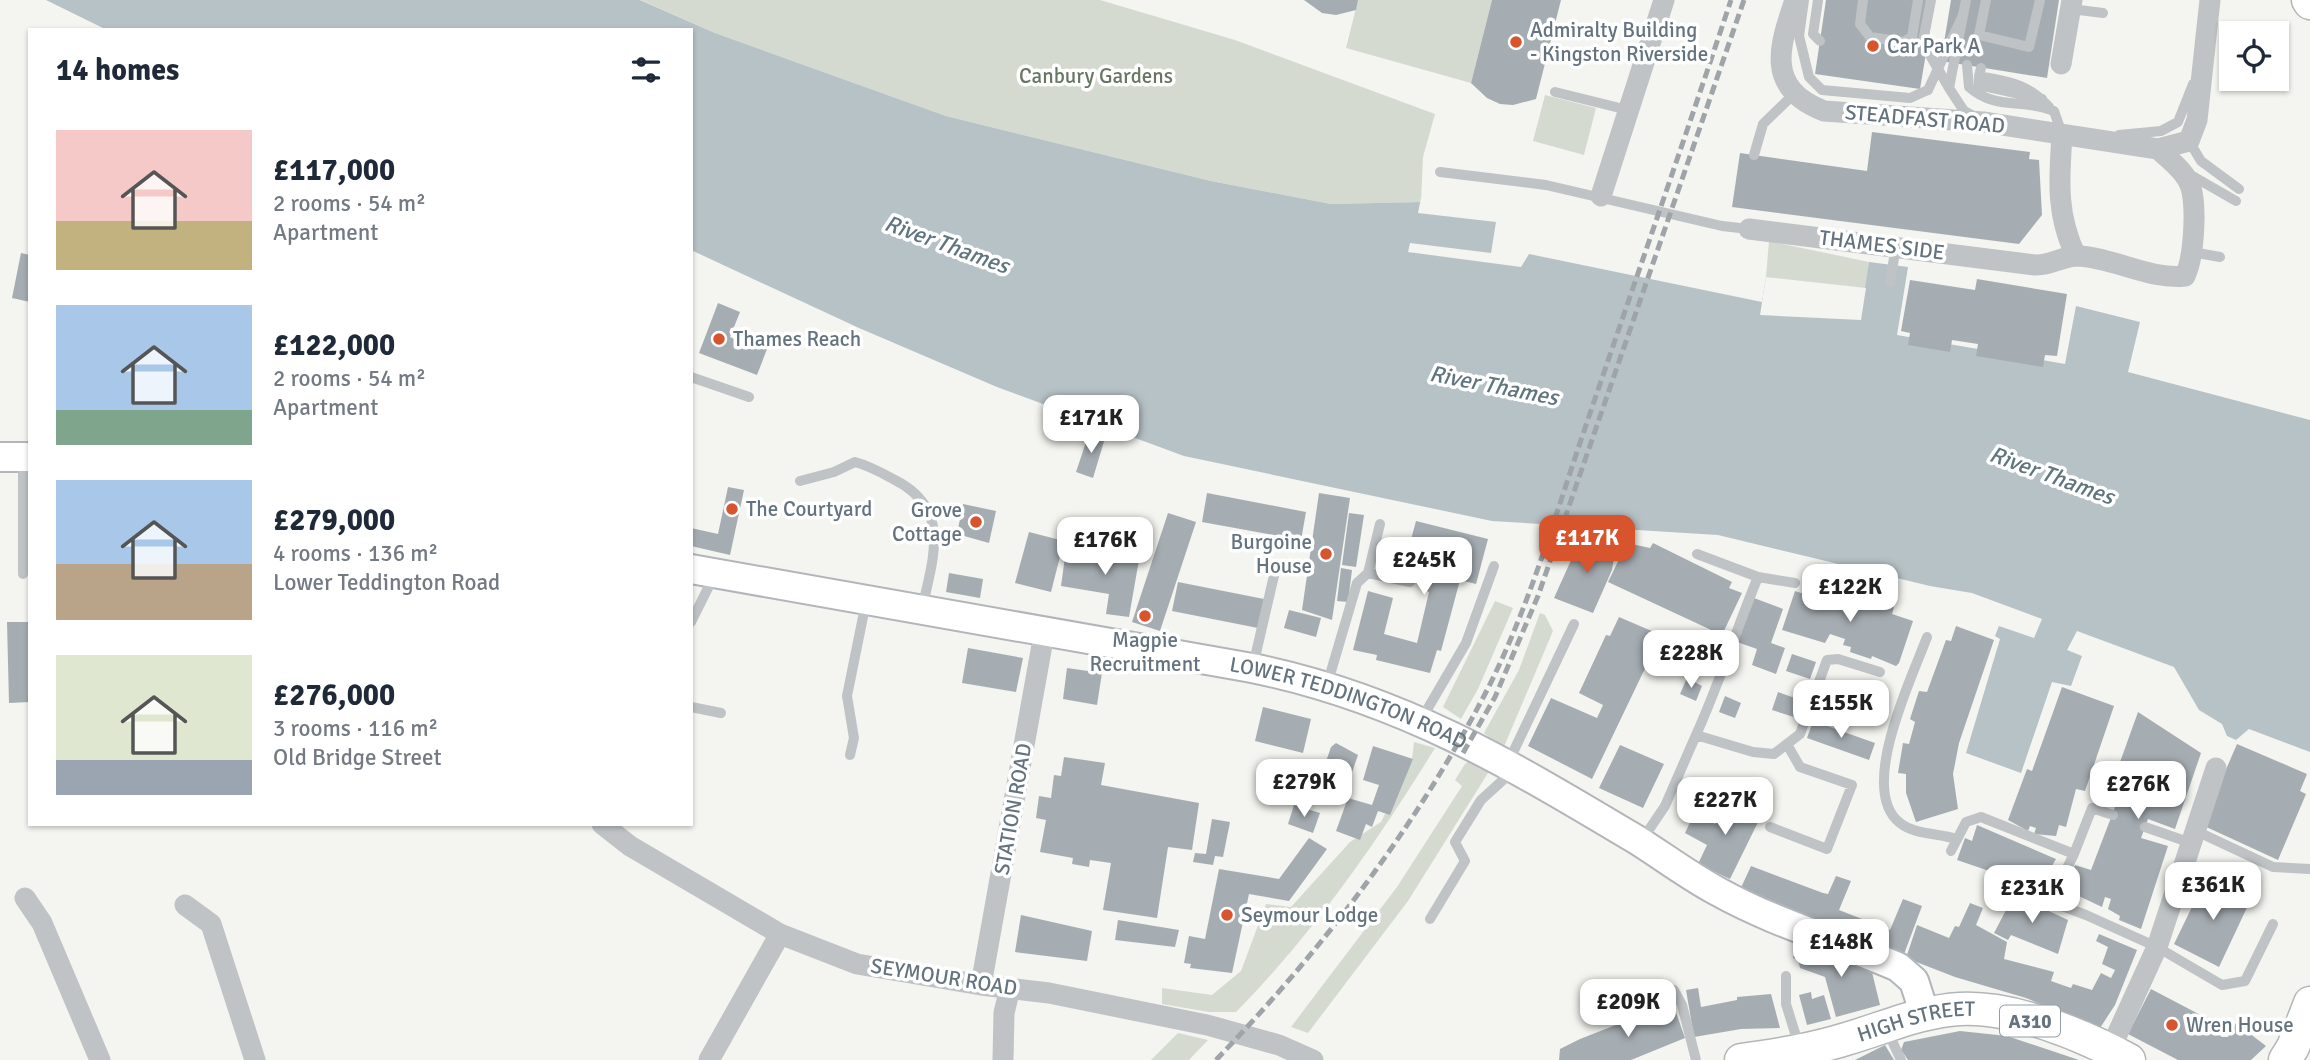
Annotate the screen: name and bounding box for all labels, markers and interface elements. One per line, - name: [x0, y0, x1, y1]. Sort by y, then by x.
- place label: Admiralty Building - Kingston Riverside: [1530, 17, 1708, 67]
- map controls: [2219, 21, 2289, 91]
- button: locate: [2219, 21, 2289, 91]
- place label: Car Park A: [1887, 33, 1981, 59]
- marker: Admiralty Building - Kingston Riverside: [1508, 34, 1524, 50]
- marker: Car Park A: [1865, 38, 1881, 54]
- icon: filters: [627, 51, 665, 89]
- text: 14 homes: [56, 52, 179, 89]
- park label: Canbury Gardens: [1019, 63, 1173, 89]
- street label: STEADFAST ROAD: [1844, 99, 2006, 139]
- text: £117,000: [273, 152, 395, 189]
- icon: home: [112, 158, 196, 242]
- text: 2 rooms · 54 m²: [273, 189, 426, 218]
- water label: River Thames: [881, 209, 1015, 281]
- text: Apartment: [273, 218, 378, 247]
- street label: THAMES SIDE: [1818, 224, 1946, 266]
- place label: Thames Reach: [733, 326, 861, 352]
- text: £122,000: [273, 327, 395, 364]
- marker: Thames Reach: [711, 331, 727, 347]
- icon: home: [112, 333, 196, 417]
- water label: River Thames: [1427, 359, 1563, 413]
- text: 2 rooms · 54 m²: [273, 364, 426, 393]
- text: Apartment: [273, 393, 378, 422]
- pin: £171K: [1042, 396, 1140, 455]
- text: £171K: [1059, 403, 1123, 432]
- water label: River Thames: [1986, 440, 2120, 512]
- place label: The Courtyard: [746, 496, 872, 522]
- place label: Grove Cottage: [892, 497, 962, 547]
- marker: The Courtyard: [724, 501, 740, 517]
- text: £279,000: [273, 502, 395, 539]
- icon: home: [112, 508, 196, 592]
- marker: Grove Cottage: [968, 514, 984, 530]
- pin: £117K: [1538, 516, 1636, 575]
- pin: £176K: [1056, 518, 1154, 577]
- text: £117K: [1555, 523, 1619, 552]
- text: £176K: [1073, 525, 1137, 554]
- place label: Burgoine House: [1231, 529, 1312, 579]
- pin: £245K: [1375, 538, 1473, 597]
- text: 4 rooms · 136 m²: [273, 539, 438, 568]
- text: £245K: [1392, 545, 1456, 574]
- marker: Burgoine House: [1318, 546, 1334, 562]
- pin: £122K: [1801, 564, 1899, 624]
- text: Lower Teddington Road: [273, 568, 500, 597]
- text: £122K: [1818, 572, 1882, 601]
- marker: Magpie Recruitment: [1137, 608, 1153, 624]
- place label: Magpie Recruitment: [1090, 627, 1200, 677]
- pin: £228K: [1642, 630, 1740, 690]
- text: £228K: [1659, 638, 1723, 667]
- street label: LOWER TEDDINGTON ROAD: [1228, 651, 1471, 755]
- text: £276,000: [273, 677, 395, 714]
- pin: £155K: [1792, 680, 1890, 740]
- icon: home: [112, 683, 196, 767]
- text: £155K: [1809, 688, 1873, 717]
- text: 3 rooms · 116 m²: [273, 714, 438, 743]
- street label: STATION ROAD: [989, 741, 1037, 877]
- text: Old Bridge Street: [273, 743, 442, 772]
- pin: £279K: [1255, 760, 1353, 819]
- pin: £276K: [2089, 762, 2187, 821]
- text: £279K: [1272, 767, 1336, 796]
- text: £276K: [2106, 769, 2170, 798]
- pin: £227K: [1676, 778, 1774, 837]
- text: £227K: [1693, 785, 1757, 814]
- pin: £361K: [2164, 862, 2262, 922]
- pin: £231K: [1983, 866, 2081, 925]
- text: £361K: [2181, 870, 2245, 899]
- text: £231K: [2000, 873, 2064, 902]
- place label: Seymour Lodge: [1241, 902, 1378, 928]
- marker: Seymour Lodge: [1219, 907, 1235, 923]
- pin: £148K: [1792, 920, 1890, 979]
- text: £148K: [1809, 927, 1873, 956]
- street label: SEYMOUR ROAD: [869, 953, 1019, 1001]
- pin: £209K: [1579, 979, 1677, 1039]
- text: £209K: [1596, 987, 1660, 1016]
- street label: HIGH STREET: [1854, 996, 1976, 1048]
- road number: A310: [2000, 1006, 2060, 1036]
- place label: Wren House: [2186, 1012, 2294, 1038]
- marker: Wren House: [2164, 1017, 2180, 1033]

